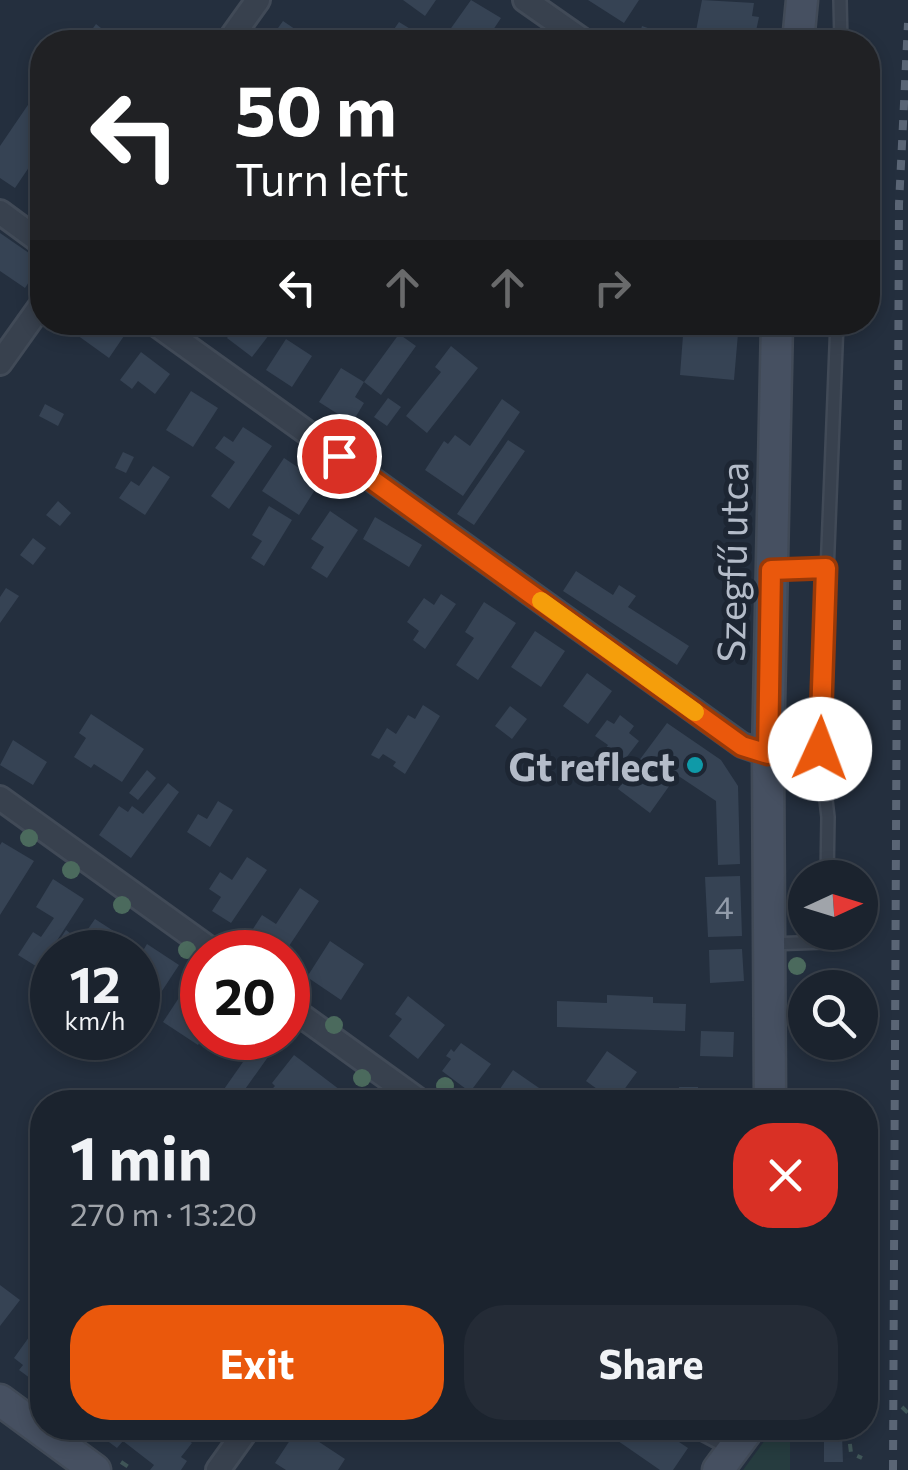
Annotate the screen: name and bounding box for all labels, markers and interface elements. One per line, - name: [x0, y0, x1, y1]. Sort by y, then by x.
- text: 50 m: [235, 65, 397, 150]
- icon: left: [70, 70, 200, 200]
- text: Turn left: [235, 150, 409, 205]
- icon: left: [270, 260, 325, 315]
- icon: ahead: [375, 260, 430, 315]
- icon: ahead: [480, 260, 535, 315]
- icon: right: [585, 260, 640, 315]
- pin: [297, 414, 382, 499]
- icon: arrive: [312, 429, 367, 484]
- street label: Szegfű utca: [706, 461, 756, 663]
- position arrow: [768, 697, 872, 801]
- place label: Gt reflect: [509, 742, 675, 789]
- marker: Gt reflect: [684, 754, 706, 776]
- north arrow: [788, 860, 878, 950]
- map controls: [788, 860, 878, 1060]
- house number: 4: [714, 886, 734, 926]
- speed limit sign: 20: [180, 930, 310, 1060]
- text: 12: [69, 952, 121, 1013]
- button: search: [788, 970, 878, 1060]
- text: km/h: [65, 1005, 125, 1035]
- text: 1 min: [70, 1119, 212, 1192]
- button: close: [733, 1123, 838, 1228]
- text: 270 m · 13:20: [70, 1193, 257, 1233]
- button: Exit: [70, 1305, 444, 1420]
- button: Share: [464, 1305, 838, 1420]

